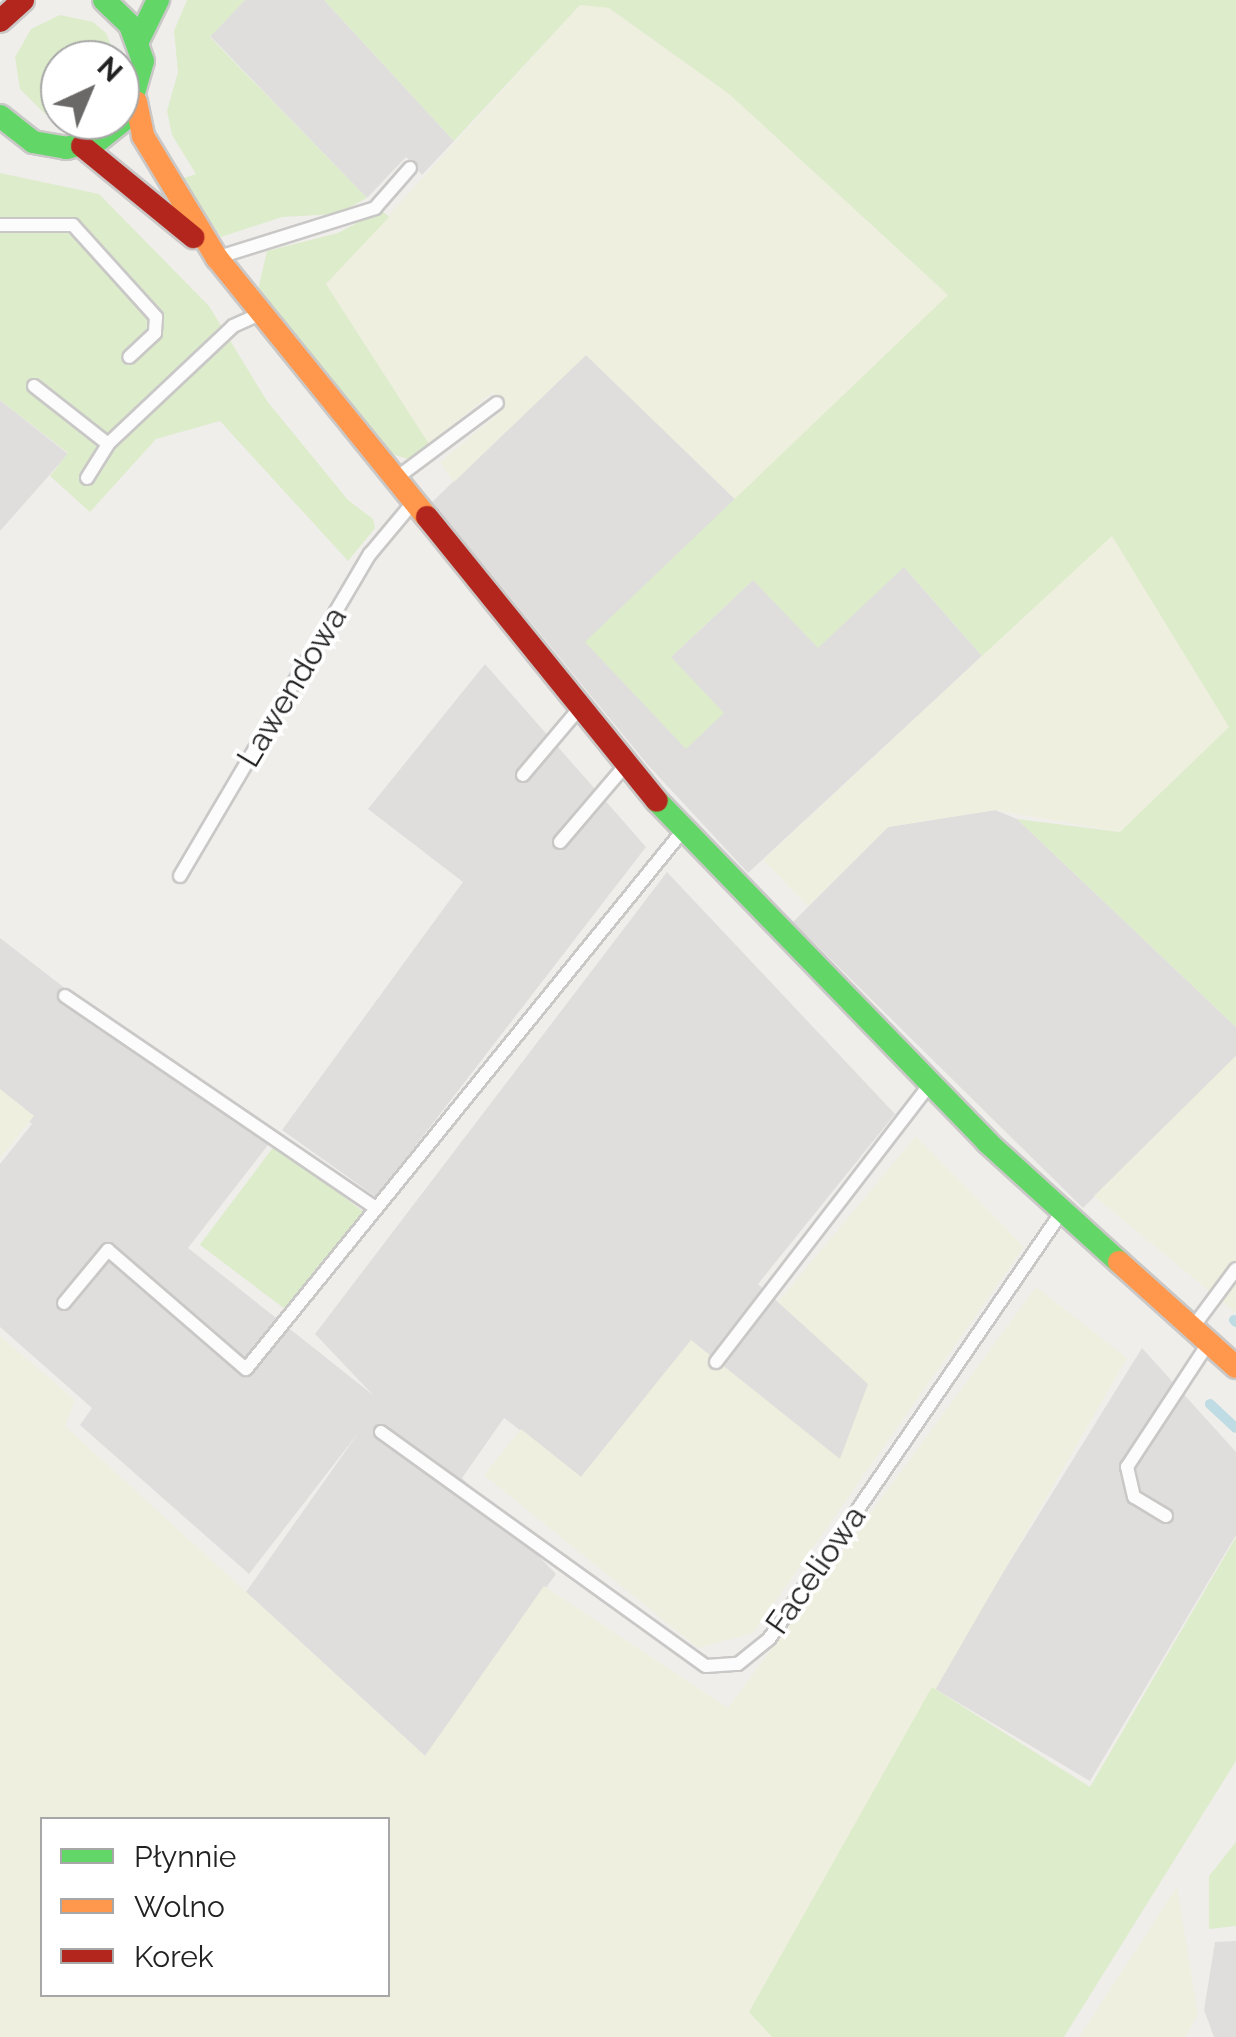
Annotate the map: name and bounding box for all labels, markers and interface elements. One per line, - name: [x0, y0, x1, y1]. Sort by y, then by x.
- north arrow: [40, 40, 140, 140]
- text: N: [91, 50, 129, 89]
- street label: Lawendowa: [229, 600, 355, 774]
- street label: Faceliowa: [758, 1499, 874, 1641]
- legend: [40, 1817, 390, 1997]
- text: Płynnie: [134, 1839, 236, 1874]
- text: Wolno: [134, 1889, 225, 1924]
- text: Korek: [134, 1939, 214, 1974]

